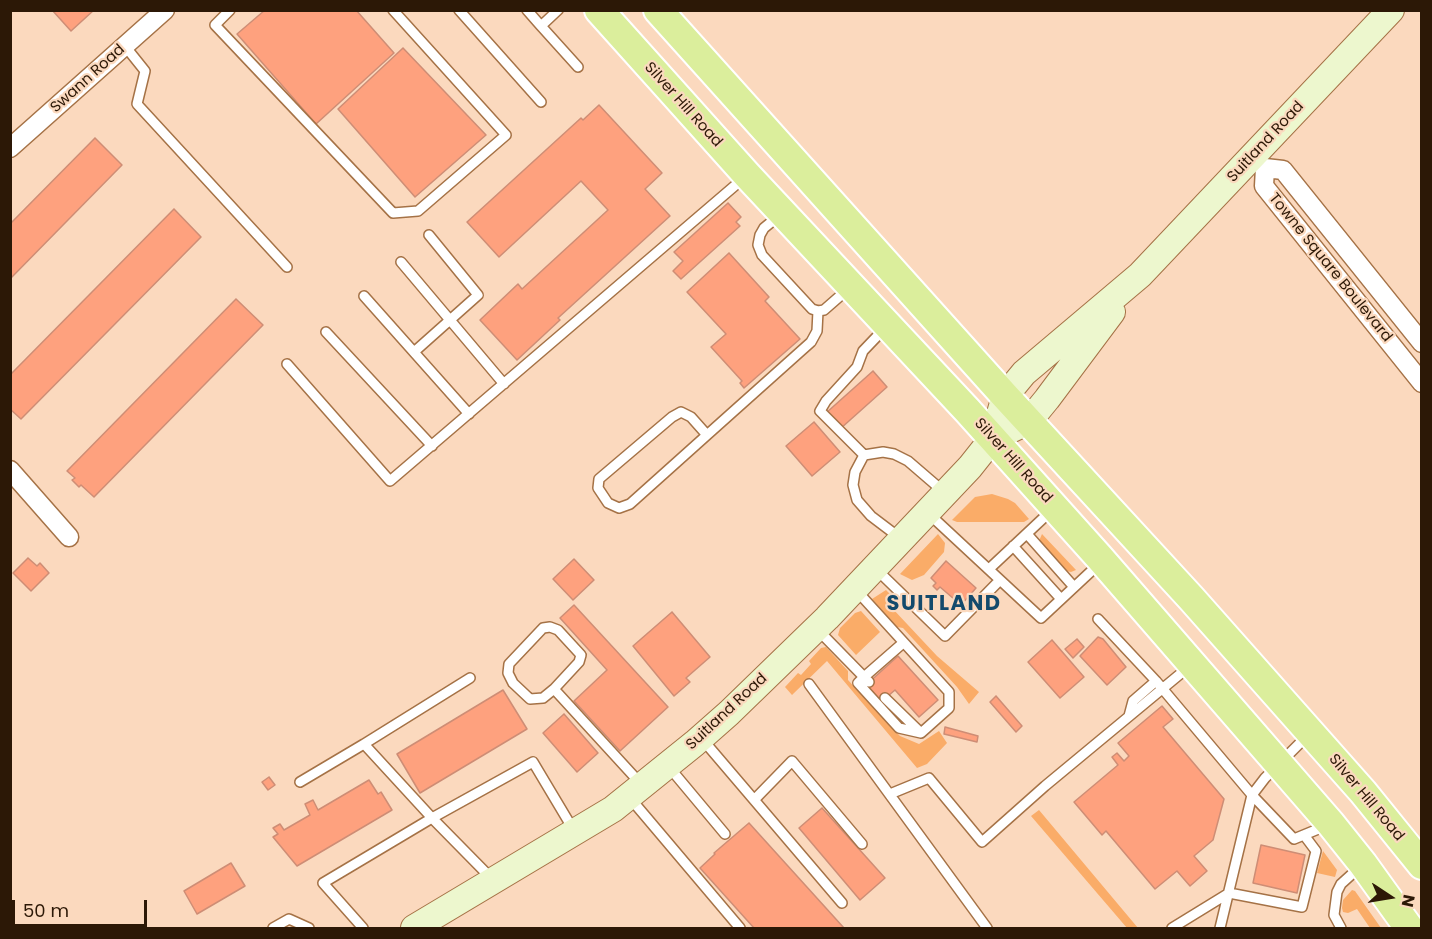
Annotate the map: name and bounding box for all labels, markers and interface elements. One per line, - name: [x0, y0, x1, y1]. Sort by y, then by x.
- street label: Swann Road: [47, 41, 129, 117]
- street label: Silver Hill Road: [640, 59, 726, 151]
- street label: Suitland Road: [1224, 98, 1308, 186]
- street label: Towne Square Boulevard: [1264, 190, 1396, 346]
- street label: Silver Hill Road: [970, 415, 1056, 507]
- district label: SUITLAND: [887, 592, 1001, 618]
- street label: Suitland Road: [683, 670, 771, 754]
- street label: Silver Hill Road: [1324, 751, 1408, 845]
- north arrow: [1360, 867, 1420, 927]
- scale bar: [15, 888, 150, 926]
- text: N: [1396, 893, 1421, 909]
- text: 50 m: [23, 898, 69, 923]

